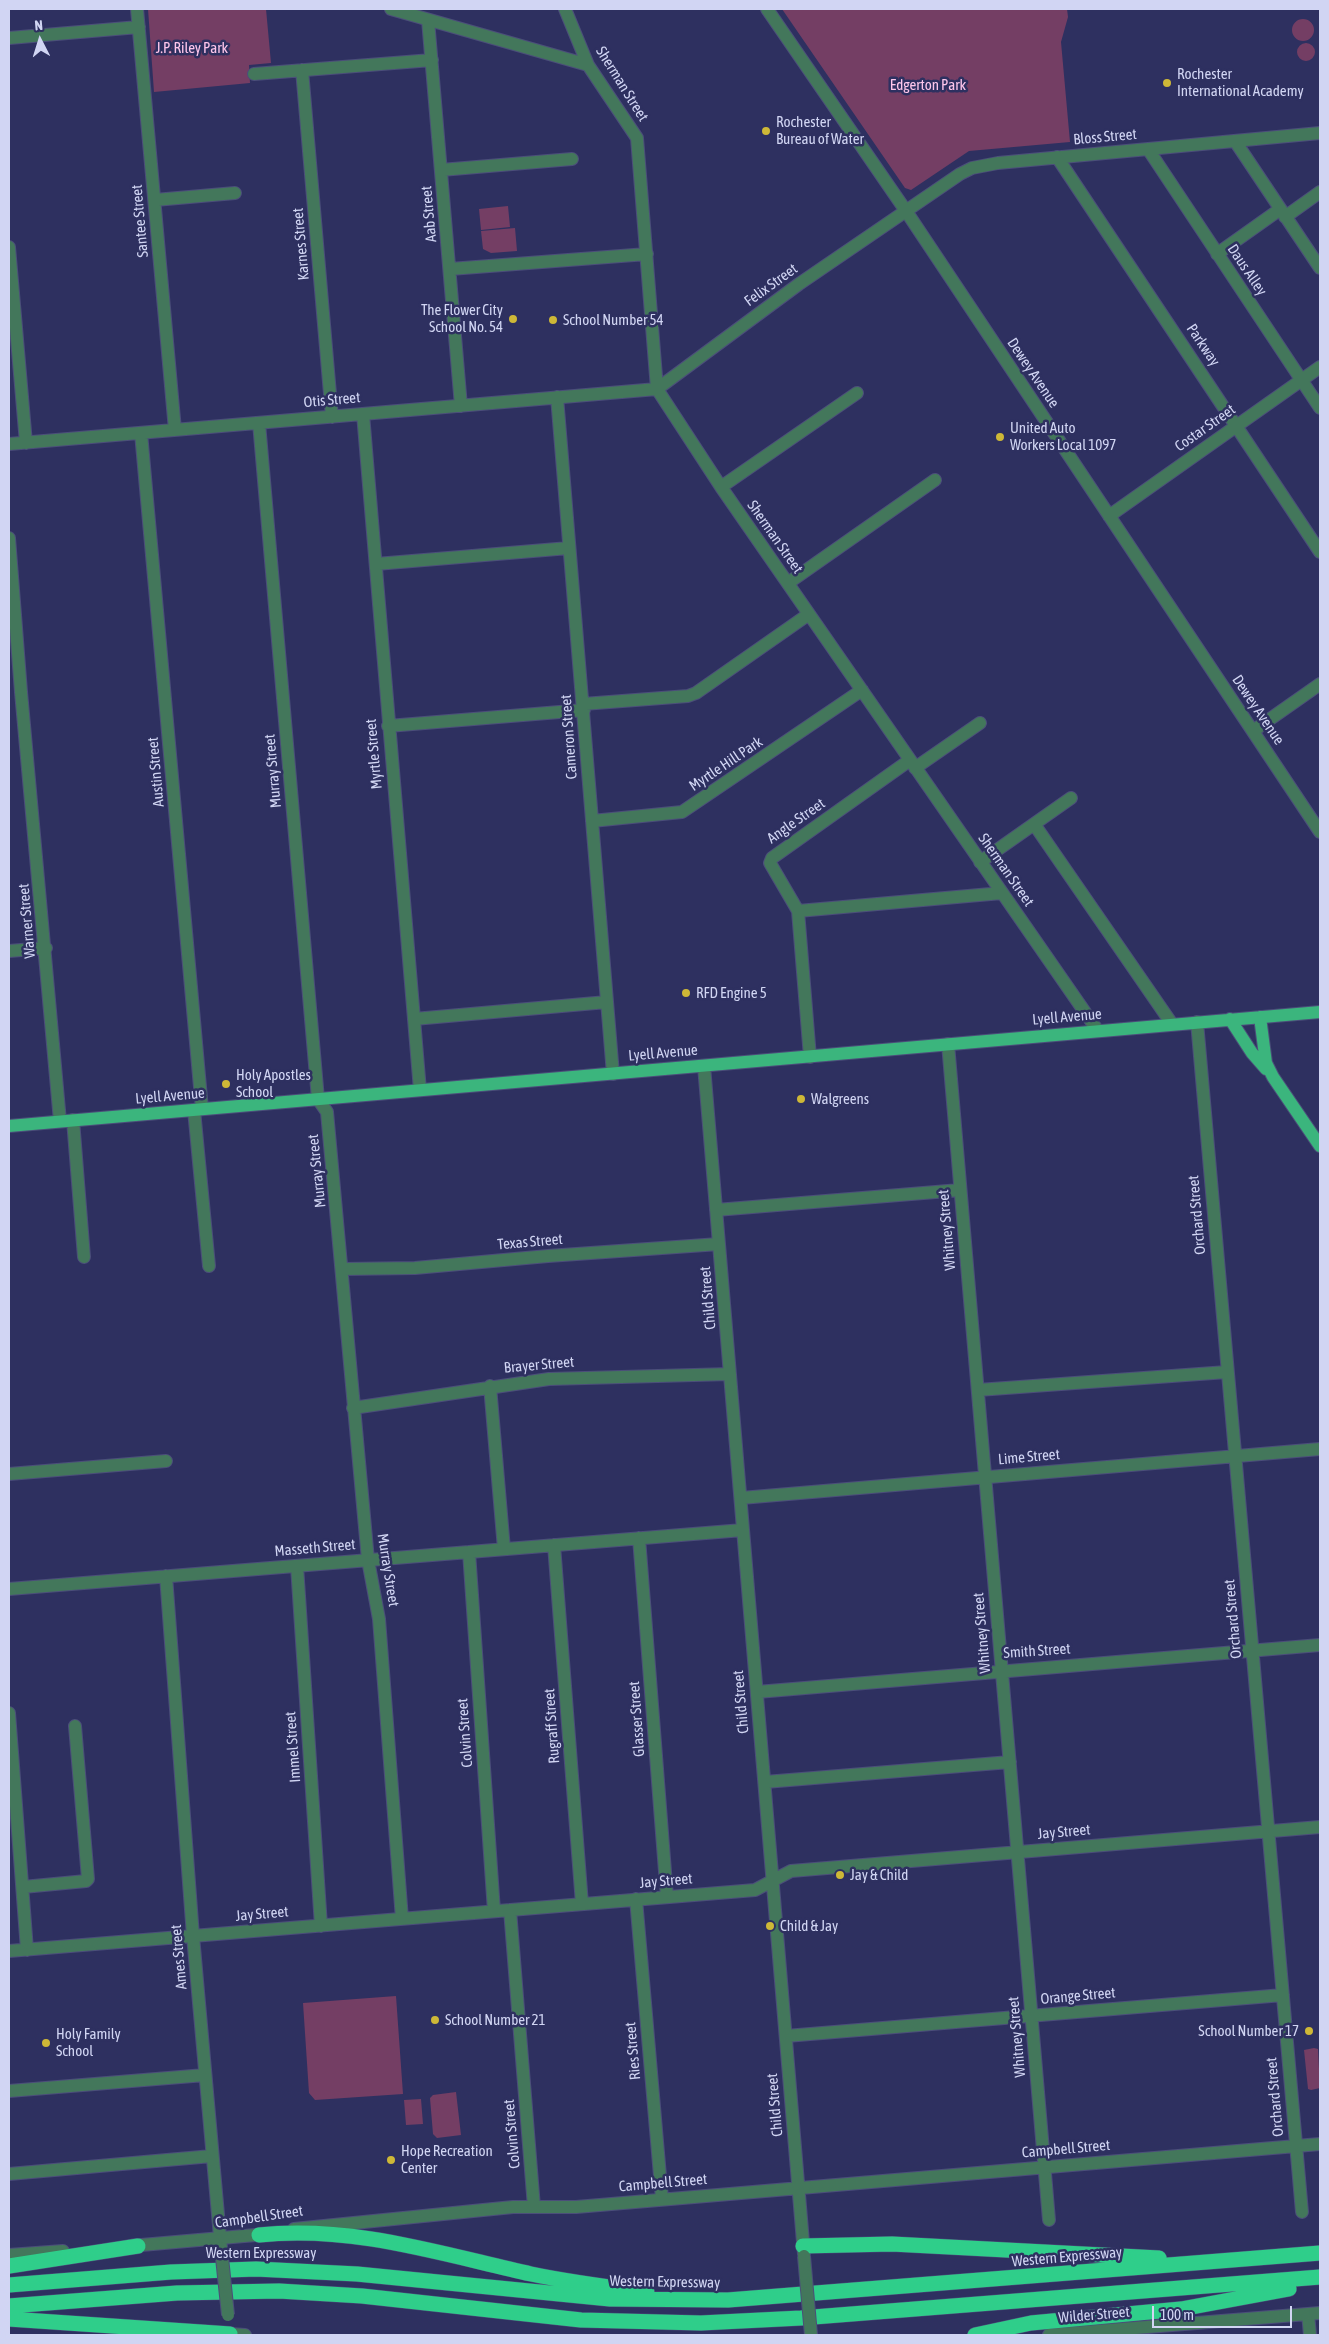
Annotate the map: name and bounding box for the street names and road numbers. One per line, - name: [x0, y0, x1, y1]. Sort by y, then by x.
- street label: Sherman Street: [592, 43, 652, 125]
- street label: Bloss Street: [1073, 125, 1137, 149]
- street label: Santee Street: [128, 184, 152, 258]
- street label: Aab Street: [418, 185, 440, 243]
- street label: Karnes Street: [289, 207, 313, 281]
- street label: Daus Alley: [1223, 241, 1271, 299]
- street label: Felix Street: [741, 260, 801, 310]
- street label: Parkway: [1182, 320, 1224, 370]
- street label: Dewey Avenue: [1003, 335, 1063, 411]
- street label: Otis Street: [303, 389, 361, 411]
- street label: Costar Street: [1171, 401, 1239, 455]
- street label: Sherman Street: [743, 497, 807, 577]
- street label: Dewey Avenue: [1228, 672, 1288, 748]
- street label: Cameron Street: [557, 694, 581, 780]
- street label: Myrtle Street: [362, 718, 386, 790]
- street label: Murray Street: [261, 733, 285, 809]
- street label: Myrtle Hill Park: [686, 733, 766, 795]
- street label: Austin Street: [144, 736, 168, 808]
- street label: Angle Street: [764, 795, 828, 847]
- street label: Sherman Street: [974, 830, 1038, 910]
- street label: Warner Street: [15, 883, 39, 959]
- street label: Lyell Avenue: [1031, 1005, 1103, 1029]
- street label: Lyell Avenue: [627, 1041, 699, 1065]
- street label: Lyell Avenue: [134, 1084, 206, 1108]
- street label: Murray Street: [304, 1133, 330, 1209]
- street label: Orchard Street: [1185, 1175, 1209, 1255]
- street label: Whitney Street: [935, 1189, 959, 1271]
- street label: Texas Street: [497, 1230, 563, 1254]
- street label: Child Street: [696, 1266, 720, 1330]
- street label: Brayer Street: [503, 1353, 575, 1377]
- street label: Lime Street: [997, 1445, 1061, 1469]
- street label: Murray Street: [373, 1532, 403, 1608]
- street label: Masseth Street: [274, 1536, 356, 1560]
- street label: Orchard Street: [1221, 1579, 1245, 1659]
- street label: Whitney Street: [970, 1592, 994, 1674]
- street label: Smith Street: [1003, 1640, 1071, 1662]
- street label: Child Street: [729, 1670, 753, 1734]
- street label: Glasser Street: [625, 1681, 649, 1757]
- street label: Rugraff Street: [540, 1688, 564, 1764]
- street label: Colvin Street: [454, 1698, 476, 1768]
- street label: Immel Street: [282, 1711, 304, 1783]
- street label: Jay Street: [1037, 1821, 1091, 1843]
- street label: Jay Street: [639, 1870, 693, 1892]
- street label: Jay Street: [235, 1903, 289, 1925]
- street label: Ames Street: [167, 1924, 191, 1990]
- street label: Orange Street: [1040, 1984, 1116, 2008]
- street label: Whitney Street: [1005, 1996, 1029, 2078]
- street label: Ries Street: [622, 2021, 644, 2081]
- street label: Orchard Street: [1263, 2057, 1287, 2137]
- street label: Child Street: [763, 2073, 787, 2137]
- street label: Colvin Street: [500, 2099, 524, 2169]
- street label: Campbell Street: [1021, 2136, 1111, 2162]
- street label: Campbell Street: [618, 2170, 708, 2196]
- street label: Campbell Street: [214, 2202, 304, 2232]
- street label: Western Expressway: [1011, 2243, 1123, 2271]
- street label: Western Expressway: [206, 2244, 316, 2262]
- street label: Western Expressway: [610, 2272, 720, 2292]
- street label: Wilder Street: [1058, 2303, 1130, 2327]

